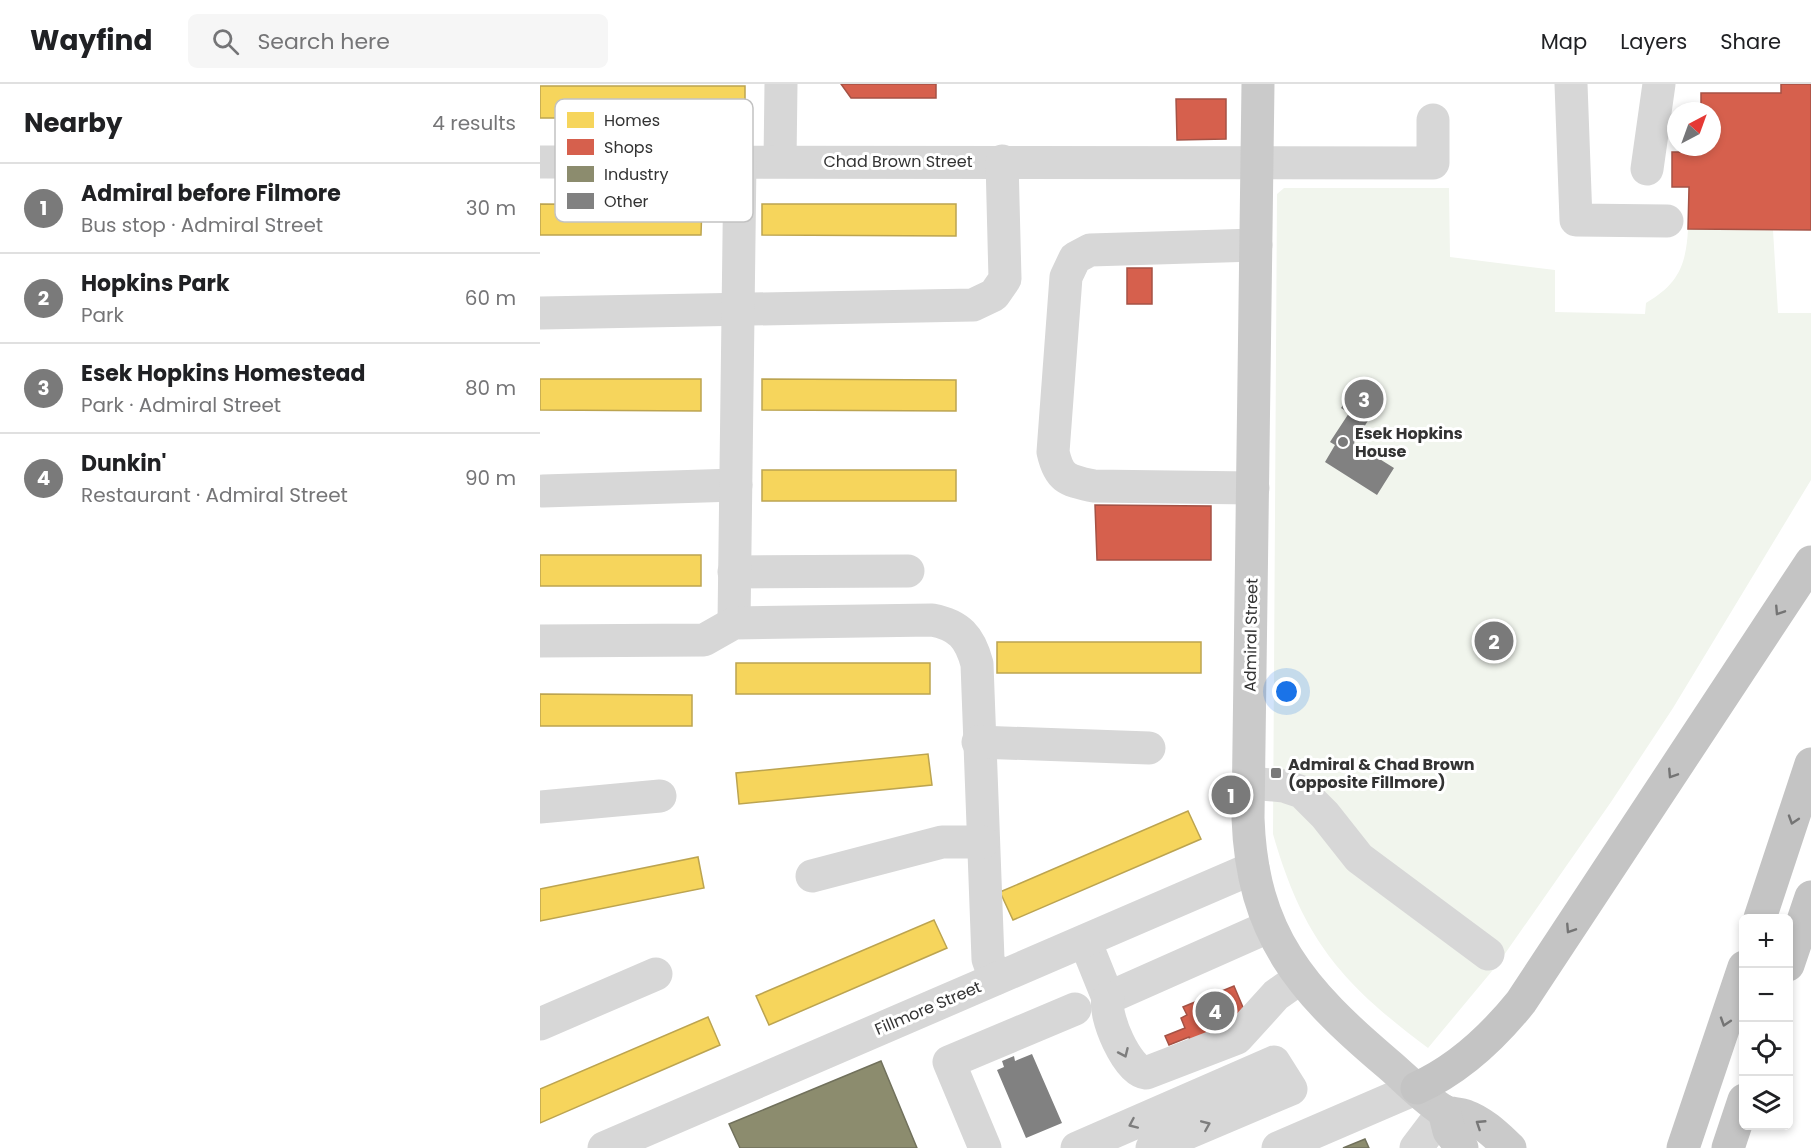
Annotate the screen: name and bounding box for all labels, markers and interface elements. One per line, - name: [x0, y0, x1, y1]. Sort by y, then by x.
- search box: [188, 14, 608, 68]
- text: Wayfind: [30, 21, 152, 60]
- icon: search: [209, 25, 242, 58]
- text: Search here: [257, 26, 390, 57]
- text: Map: [1541, 27, 1587, 56]
- text: Layers: [1620, 27, 1687, 56]
- text: Share: [1720, 27, 1781, 56]
- legend: [555, 99, 753, 222]
- north arrow: [1667, 102, 1721, 156]
- text: Nearby: [24, 105, 122, 141]
- text: 4 results: [432, 109, 516, 137]
- text: Homes: [604, 109, 660, 132]
- text: Shops: [604, 136, 653, 159]
- street label: Chad Brown Street: [824, 150, 973, 173]
- text: Industry: [604, 163, 668, 186]
- text: Admiral before Filmore: [81, 178, 341, 209]
- text: Other: [604, 190, 649, 213]
- text: 1: [40, 194, 47, 222]
- text: 30 m: [466, 194, 516, 222]
- text: Bus stop · Admiral Street: [81, 211, 323, 239]
- text: Hopkins Park: [81, 268, 230, 299]
- text: 2: [38, 284, 49, 312]
- text: 60 m: [465, 284, 516, 312]
- text: Park: [81, 301, 124, 329]
- text: Esek Hopkins Homestead: [81, 358, 365, 389]
- text: 3: [37, 374, 50, 402]
- text: 80 m: [465, 374, 516, 402]
- pin: 3: [1344, 376, 1384, 422]
- text: Park · Admiral Street: [81, 391, 281, 419]
- place label: Esek Hopkins House: [1355, 422, 1463, 463]
- marker: Esek Hopkins House: [1336, 435, 1350, 449]
- text: Dunkin': [81, 448, 166, 479]
- text: 4: [37, 464, 50, 492]
- text: 90 m: [465, 464, 516, 492]
- text: Restaurant · Admiral Street: [81, 481, 348, 509]
- street label: Admiral Street: [1239, 578, 1263, 692]
- one-way arrow: [1775, 604, 1786, 615]
- pin: 2: [1474, 618, 1514, 664]
- your location: [1272, 677, 1301, 706]
- place label: Admiral & Chad Brown (opposite Fillmore): [1288, 753, 1475, 794]
- marker: Admiral & Chad Brown (opposite Fillmore): [1269, 766, 1283, 780]
- one-way arrow: [1668, 767, 1679, 778]
- pin: 1: [1212, 772, 1250, 818]
- one-way arrow: [1787, 814, 1800, 824]
- map controls: [1739, 914, 1793, 1130]
- button: +: [1739, 914, 1793, 968]
- one-way arrow: [1566, 922, 1577, 933]
- button: −: [1739, 968, 1793, 1022]
- street label: Fillmore Street: [871, 975, 985, 1041]
- pin: 4: [1196, 988, 1234, 1034]
- one-way arrow: [1720, 1016, 1732, 1027]
- button: locate: [1739, 1022, 1793, 1076]
- one-way arrow: [1117, 1046, 1129, 1057]
- button: layers: [1739, 1076, 1793, 1130]
- one-way arrow: [1128, 1117, 1139, 1129]
- one-way arrow: [1199, 1120, 1210, 1132]
- one-way arrow: [1476, 1120, 1487, 1131]

